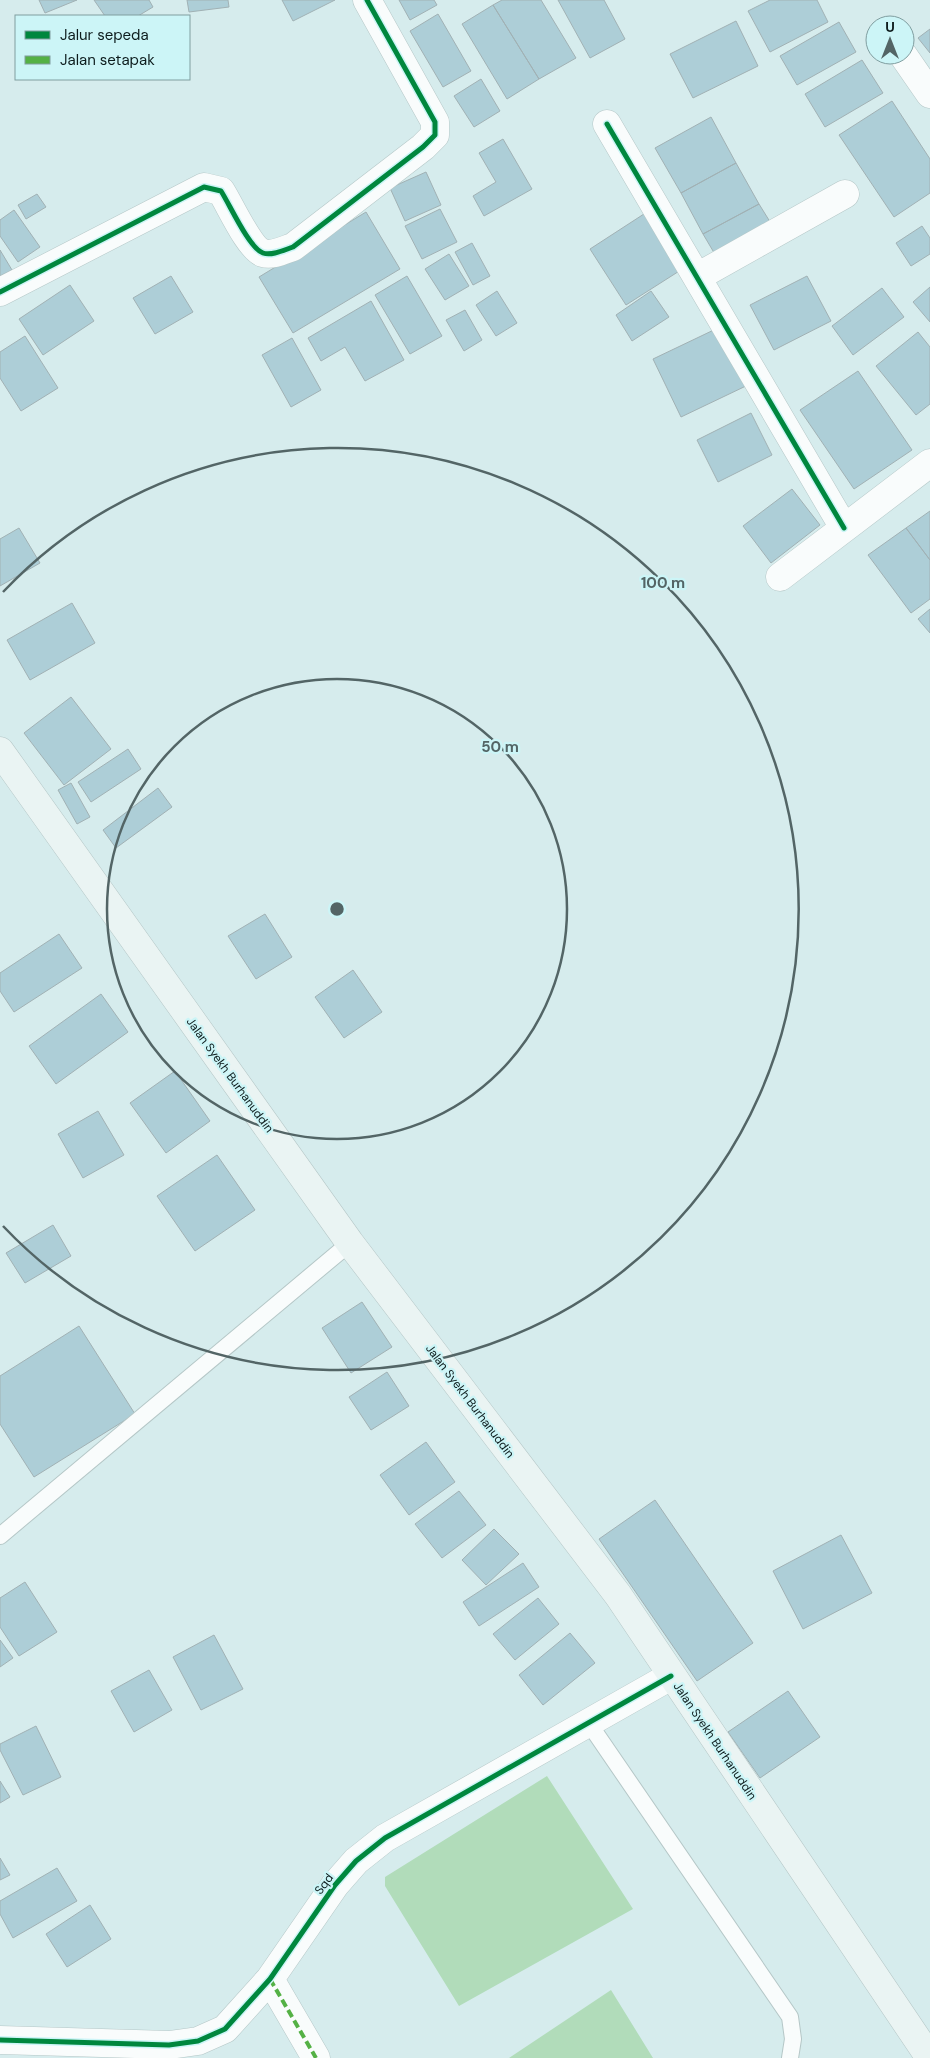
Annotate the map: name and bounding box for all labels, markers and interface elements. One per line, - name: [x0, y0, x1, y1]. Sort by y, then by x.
- legend: [15, 15, 190, 80]
- north arrow: [865, 15, 915, 65]
- text: U: [885, 18, 895, 36]
- text: Jalur sepeda: [60, 25, 149, 45]
- text: Jalan setapak: [60, 50, 155, 70]
- text: 100 m: [641, 573, 685, 593]
- text: 50 m: [481, 737, 519, 757]
- centre of rings: [328, 900, 346, 918]
- street label: Jalan Syekh Burhanuddin: [183, 1014, 277, 1136]
- street label: Jalan Syekh Burhanuddin: [422, 1341, 518, 1461]
- street label: Jalan Syekh Burhanuddin: [670, 1679, 760, 1803]
- street label: Sqd: [311, 1870, 337, 1898]

